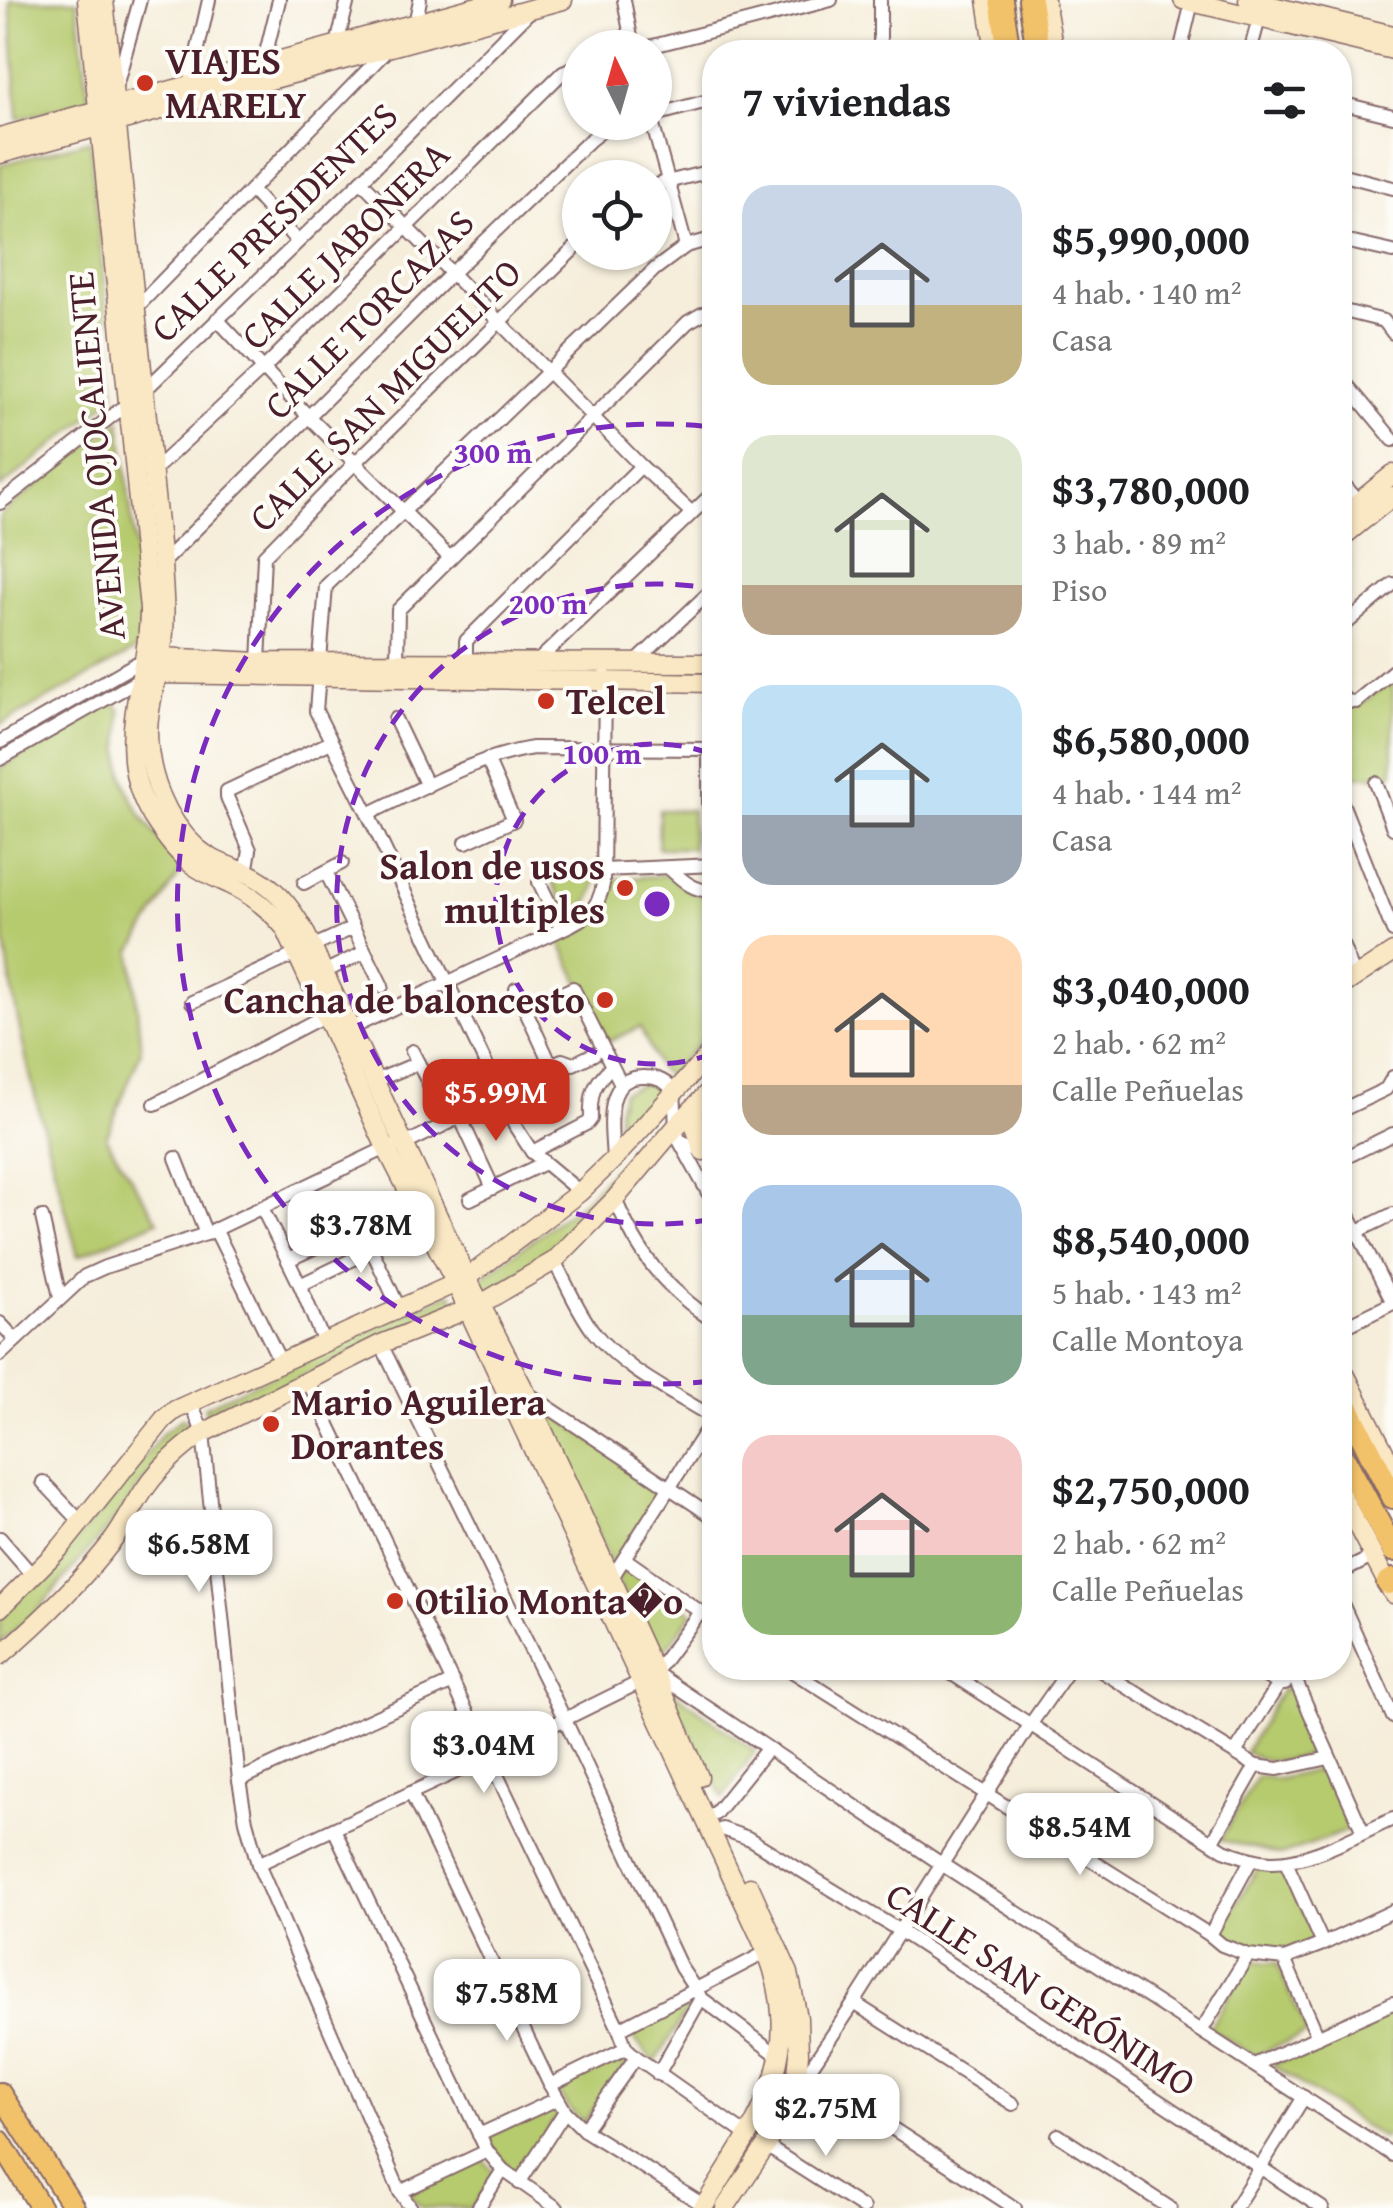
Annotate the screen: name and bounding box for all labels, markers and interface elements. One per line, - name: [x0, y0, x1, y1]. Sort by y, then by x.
- north arrow: [562, 30, 672, 140]
- map controls: [562, 30, 672, 270]
- place label: VIAJES MARELY: [165, 32, 307, 132]
- text: 7 viviendas: [742, 70, 951, 131]
- marker: VIAJES MARELY: [134, 72, 156, 94]
- icon: filters: [1257, 73, 1312, 128]
- street label: CALLE PRESIDENTES: [137, 88, 410, 354]
- street label: CALLE JABONERA: [227, 127, 462, 362]
- button: locate: [562, 160, 672, 270]
- street label: CALLE TORCAZAS: [250, 195, 486, 431]
- text: $5,990,000: [1052, 208, 1250, 269]
- icon: home: [822, 225, 942, 345]
- street label: CALLE SAN MIGUELITO: [235, 245, 534, 544]
- text: 4 hab. · 140 m²: [1052, 269, 1241, 316]
- street label: AVENIDA OJOCALIENTE: [51, 270, 139, 643]
- text: Casa: [1052, 316, 1112, 363]
- text: 300 m: [454, 430, 533, 474]
- text: $3,780,000: [1052, 458, 1250, 519]
- icon: home: [822, 475, 942, 595]
- text: 3 hab. · 89 m²: [1052, 519, 1226, 566]
- text: Piso: [1052, 566, 1107, 613]
- text: 200 m: [509, 581, 588, 625]
- place label: Telcel: [566, 672, 666, 728]
- marker: Telcel: [535, 690, 557, 712]
- text: $6,580,000: [1052, 708, 1250, 769]
- icon: home: [822, 725, 942, 845]
- text: 100 m: [563, 731, 642, 775]
- text: 4 hab. · 144 m²: [1052, 769, 1241, 816]
- text: Casa: [1052, 816, 1112, 863]
- place label: Salon de usos multiples: [379, 837, 605, 937]
- marker: Salon de usos multiples: [614, 877, 636, 899]
- centre of rings: [639, 886, 675, 922]
- text: $3,040,000: [1052, 958, 1250, 1019]
- place label: Cancha de baloncesto: [224, 971, 585, 1027]
- icon: home: [822, 975, 942, 1095]
- marker: Cancha de baloncesto: [594, 989, 616, 1011]
- text: 2 hab. · 62 m²: [1052, 1019, 1226, 1066]
- pin: $5.99M: [415, 1059, 577, 1144]
- text: Calle Peñuelas: [1052, 1066, 1244, 1113]
- text: $5.99M: [445, 1068, 547, 1115]
- pin: $3.78M: [280, 1191, 442, 1276]
- text: $3.78M: [310, 1200, 412, 1247]
- text: $8,540,000: [1052, 1208, 1250, 1269]
- icon: home: [822, 1225, 942, 1345]
- text: 5 hab. · 143 m²: [1052, 1269, 1241, 1316]
- text: Calle Montoya: [1052, 1316, 1243, 1363]
- place label: Mario Aguilera Dorantes: [291, 1373, 546, 1473]
- marker: Mario Aguilera Dorantes: [260, 1413, 282, 1435]
- text: $2,750,000: [1052, 1458, 1250, 1519]
- icon: home: [822, 1475, 942, 1595]
- pin: $6.58M: [118, 1510, 280, 1595]
- text: $6.58M: [148, 1519, 250, 1566]
- text: 2 hab. · 62 m²: [1052, 1519, 1226, 1566]
- text: Calle Peñuelas: [1052, 1566, 1244, 1613]
- place label: Otilio Monta�o: [415, 1572, 683, 1628]
- marker: Otilio Monta�o: [384, 1590, 406, 1612]
- pin: $3.04M: [403, 1711, 565, 1796]
- text: $3.04M: [433, 1720, 535, 1767]
- pin: $8.54M: [999, 1793, 1161, 1878]
- text: $8.54M: [1029, 1802, 1131, 1849]
- street label: CALLE SAN GERÓNIMO: [876, 1867, 1207, 2110]
- pin: $7.58M: [426, 1959, 588, 2044]
- text: $7.58M: [456, 1968, 558, 2015]
- pin: $2.75M: [745, 2074, 907, 2159]
- text: $2.75M: [775, 2083, 877, 2130]

